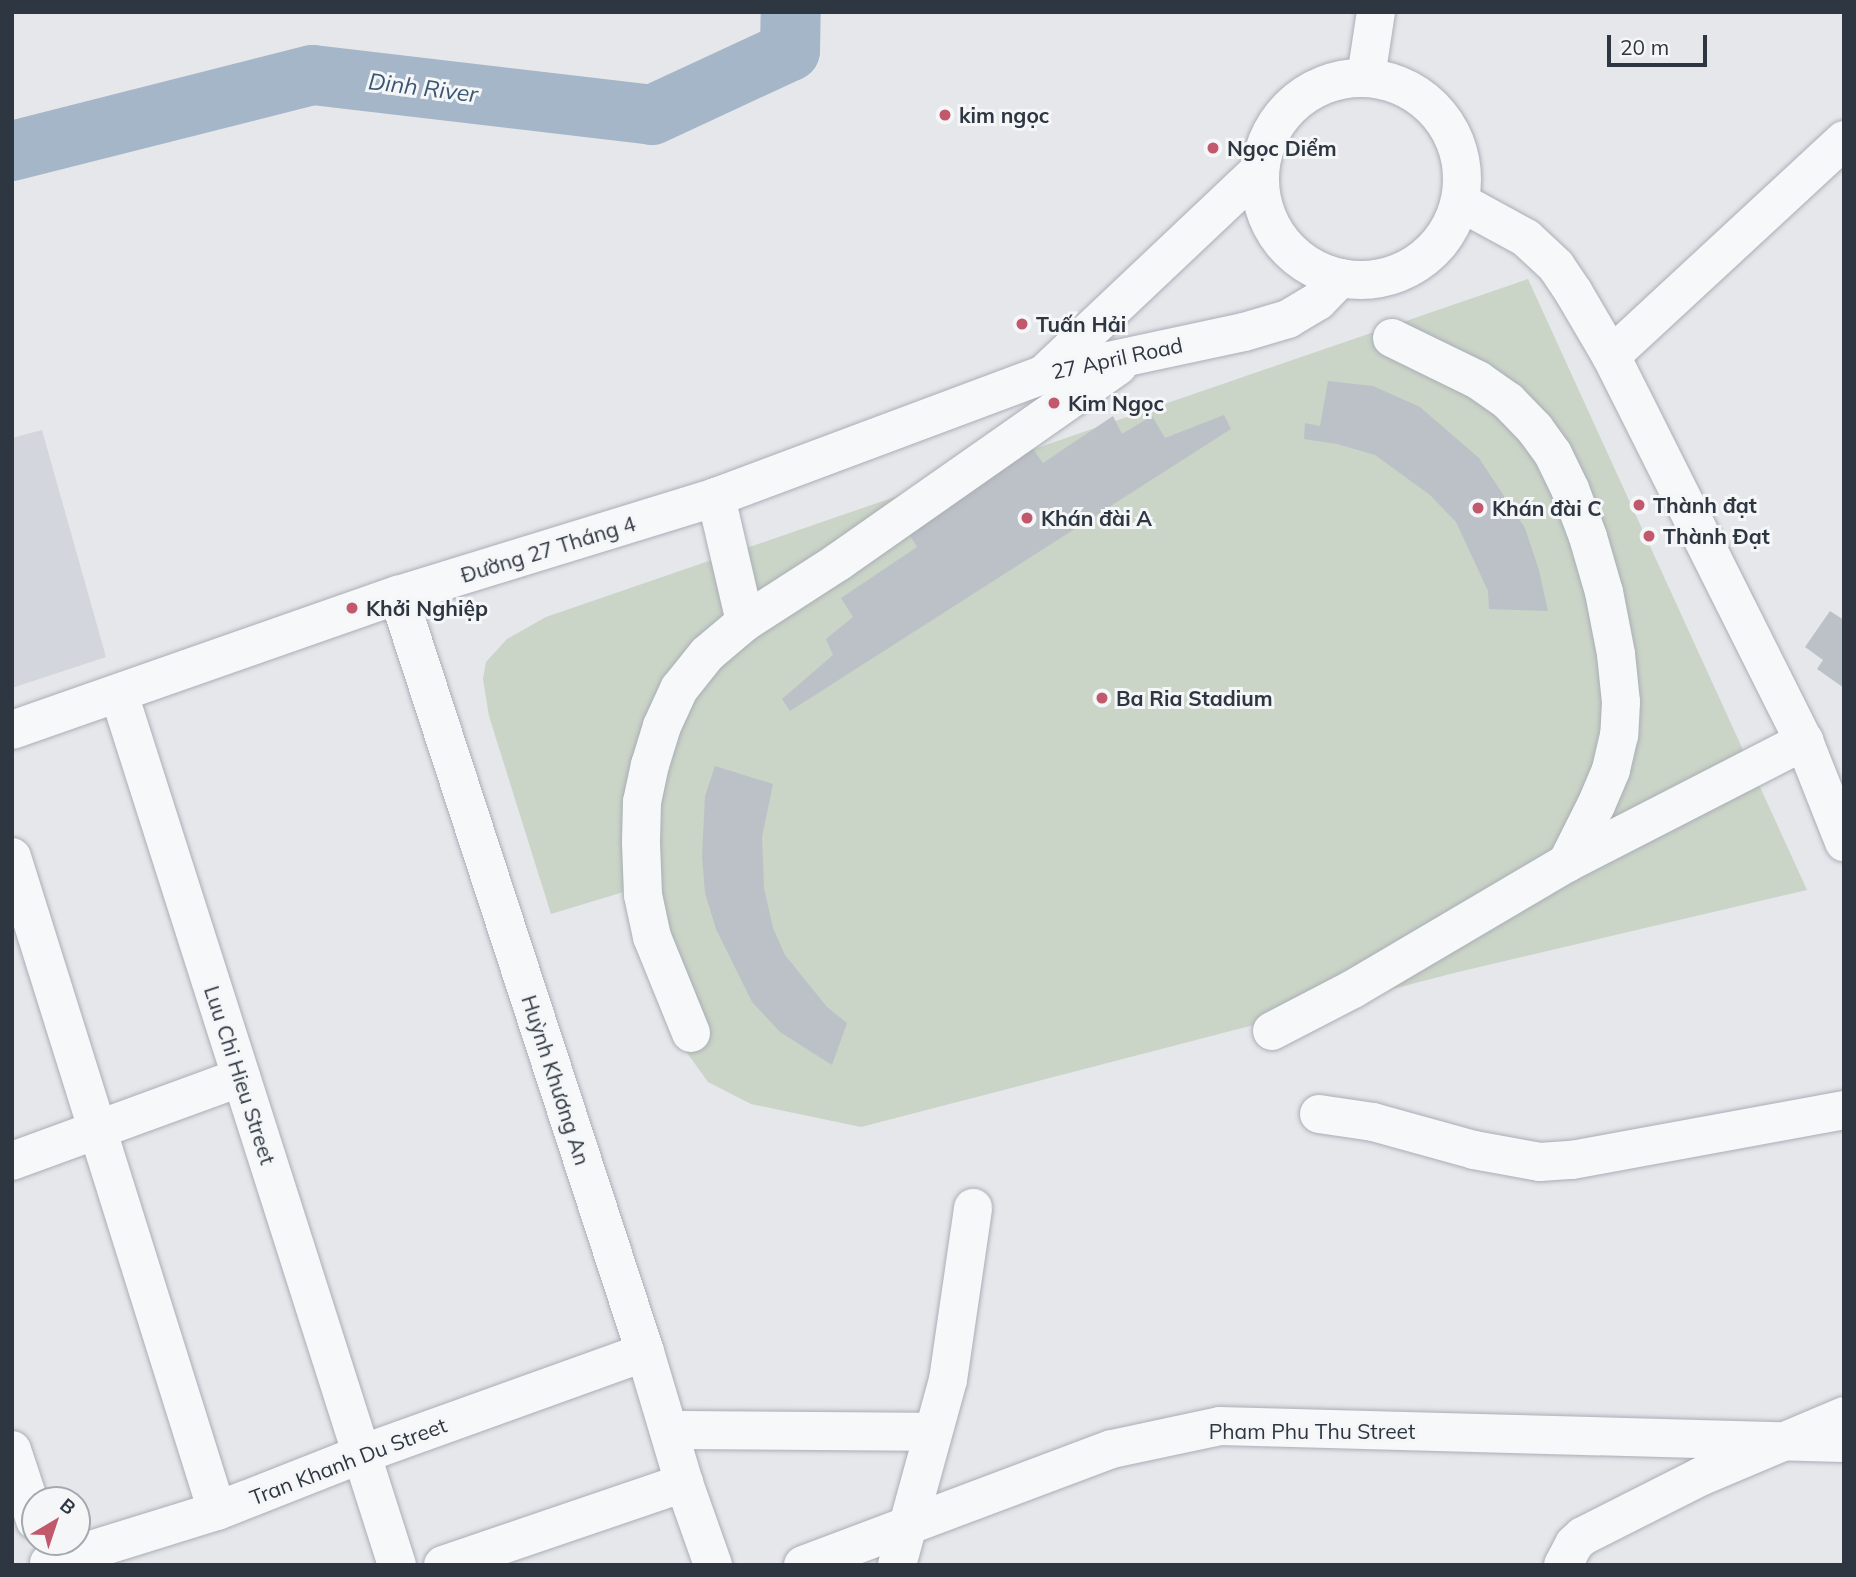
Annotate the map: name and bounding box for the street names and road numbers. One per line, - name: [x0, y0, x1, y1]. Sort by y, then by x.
- street label: 27 April Road: [1049, 332, 1185, 384]
- street label: Đường 27 Tháng 4: [457, 510, 639, 588]
- street label: Luu Chi Hieu Street: [199, 983, 281, 1167]
- street label: Huỳnh Khương An: [517, 992, 595, 1168]
- street label: Tran Khanh Du Street: [246, 1412, 450, 1510]
- street label: Pham Phu Thu Street: [1209, 1418, 1415, 1444]

